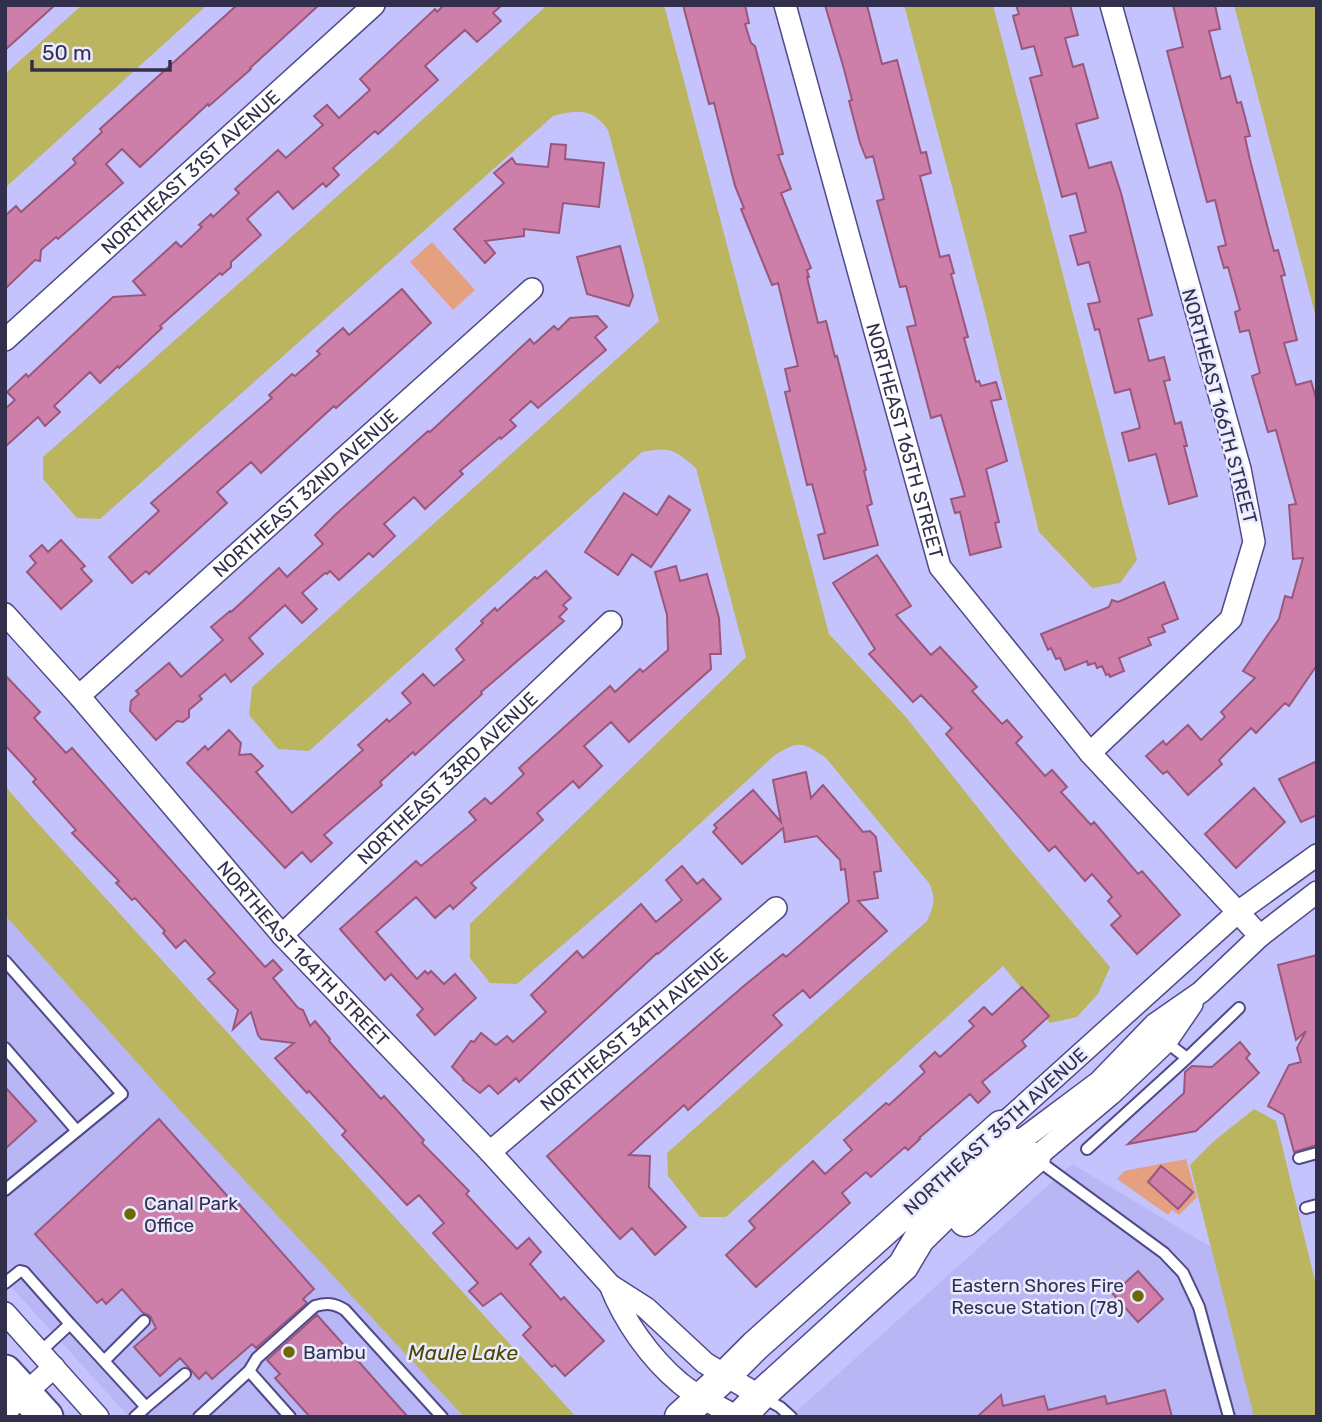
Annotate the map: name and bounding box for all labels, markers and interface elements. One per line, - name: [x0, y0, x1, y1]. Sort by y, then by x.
- scale bar: [32, 28, 170, 72]
- text: 50 m: [42, 40, 92, 65]
- street label: NORTHEAST 31ST AVENUE: [96, 85, 285, 259]
- street label: NORTHEAST 166TH STREET: [1177, 286, 1262, 526]
- street label: NORTHEAST 165TH STREET: [861, 321, 948, 561]
- street label: NORTHEAST 32ND AVENUE: [208, 404, 403, 582]
- street label: NORTHEAST 33RD AVENUE: [353, 687, 543, 869]
- street label: NORTHEAST 164TH STREET: [212, 856, 393, 1051]
- street label: NORTHEAST 34TH AVENUE: [536, 943, 733, 1116]
- street label: NORTHEAST 35TH AVENUE: [899, 1043, 1092, 1220]
- place label: Canal Park Office: [144, 1192, 238, 1237]
- marker: Canal Park Office: [122, 1206, 138, 1222]
- place label: Eastern Shores Fire Rescue Station (78): [951, 1274, 1124, 1319]
- marker: Eastern Shores Fire Rescue Station (78): [1130, 1288, 1146, 1304]
- water label: Maule Lake: [408, 1340, 518, 1365]
- place label: Bambu: [303, 1341, 366, 1364]
- marker: Bambu: [281, 1344, 297, 1360]

